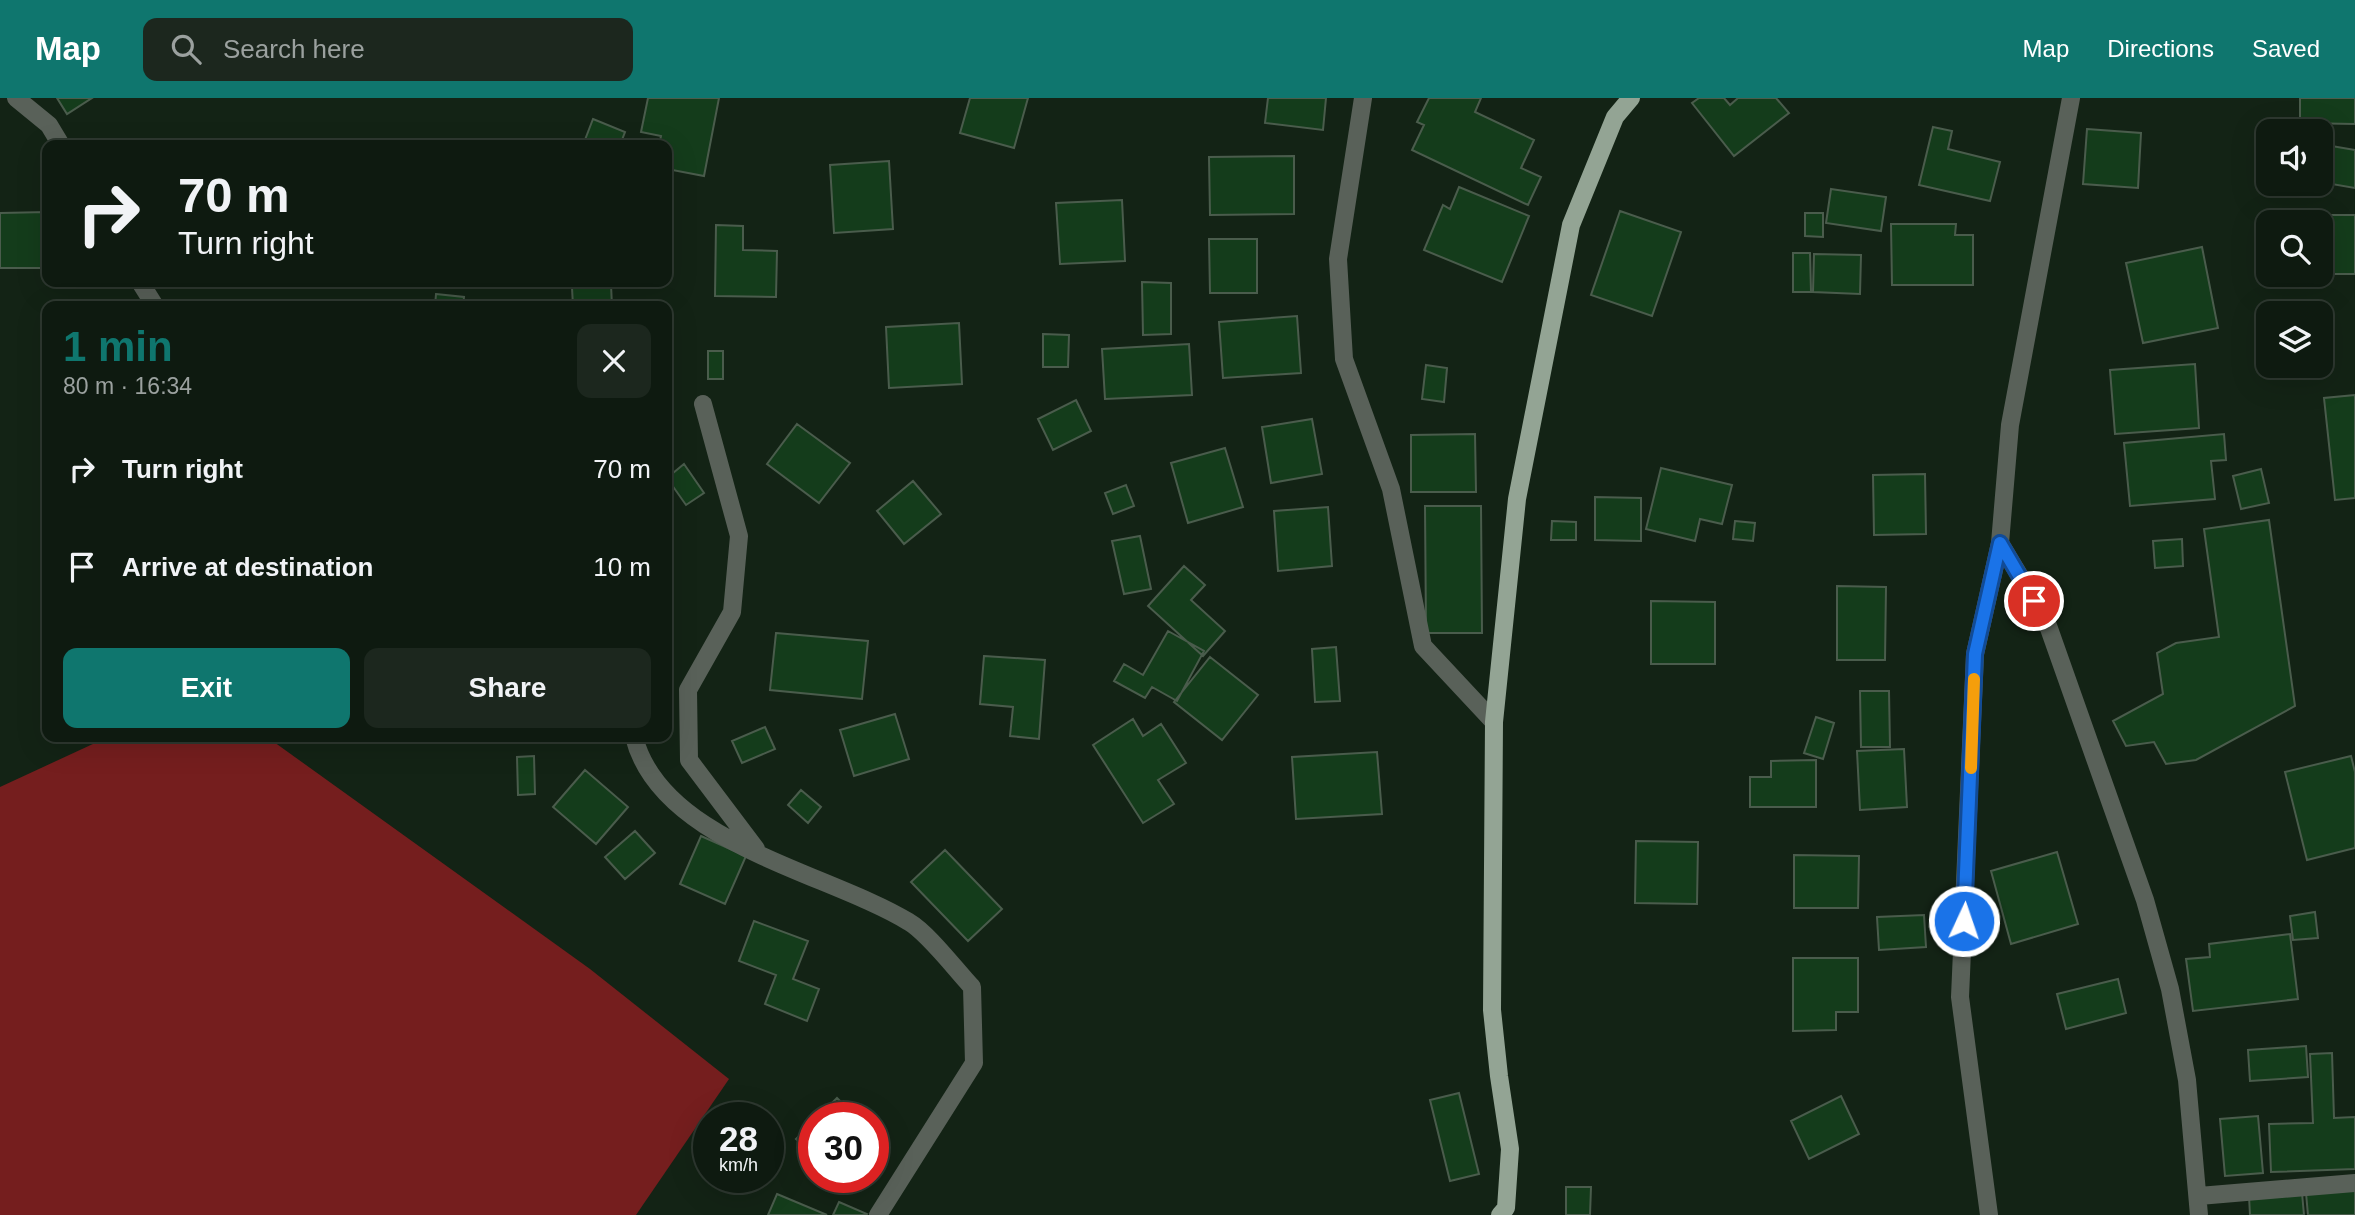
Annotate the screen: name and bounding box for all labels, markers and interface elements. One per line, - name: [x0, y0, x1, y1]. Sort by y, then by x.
- search box: [143, 18, 633, 81]
- text: Map: [35, 30, 101, 67]
- icon: search: [167, 30, 205, 68]
- text: Search here: [223, 34, 365, 64]
- text: Map: [2023, 35, 2069, 62]
- text: Directions: [2107, 35, 2214, 62]
- text: Saved: [2252, 35, 2320, 62]
- map controls: [2256, 119, 2333, 378]
- button: sound: [2256, 119, 2333, 196]
- icon: right: [63, 168, 154, 259]
- text: 70 m: [178, 168, 290, 222]
- button: search: [2256, 210, 2333, 287]
- text: Turn right: [178, 225, 314, 261]
- button: layers: [2256, 301, 2333, 378]
- text: 1 min: [63, 323, 173, 370]
- button: close: [577, 324, 651, 398]
- text: 80 m · 16:34: [63, 373, 192, 399]
- icon: right: [63, 450, 101, 488]
- text: Turn right: [122, 454, 243, 484]
- text: 70 m: [593, 454, 651, 484]
- icon: arrive: [63, 548, 101, 586]
- text: Arrive at destination: [122, 552, 373, 582]
- text: 10 m: [593, 552, 651, 582]
- pin: [2004, 571, 2064, 631]
- icon: arrive: [2015, 582, 2053, 620]
- button: Exit: [63, 648, 350, 728]
- button: Share: [364, 648, 651, 728]
- position arrow: [1927, 884, 2001, 958]
- speed limit sign: 30: [798, 1102, 889, 1193]
- text: 28: [719, 1119, 758, 1158]
- text: km/h: [719, 1155, 758, 1175]

